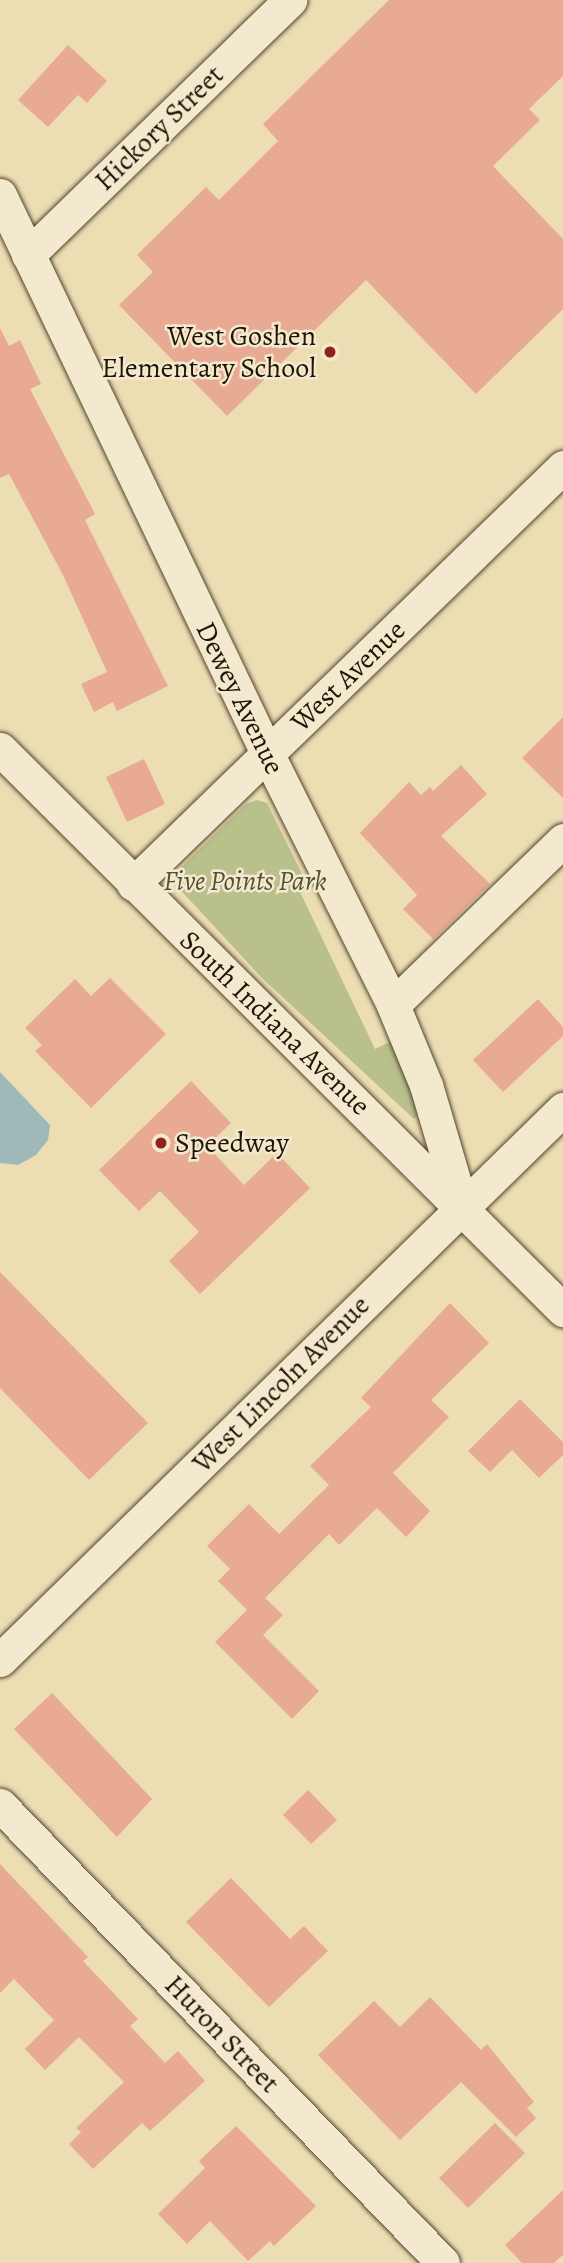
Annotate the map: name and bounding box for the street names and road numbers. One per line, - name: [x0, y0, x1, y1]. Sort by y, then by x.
- street label: Hickory Street: [88, 58, 230, 198]
- street label: West Avenue: [284, 613, 412, 739]
- street label: Dewey Avenue: [189, 616, 291, 780]
- street label: South Indiana Avenue: [173, 924, 377, 1122]
- street label: West Lincoln Avenue: [185, 1288, 377, 1480]
- street label: Huron Street: [158, 1968, 286, 2100]

